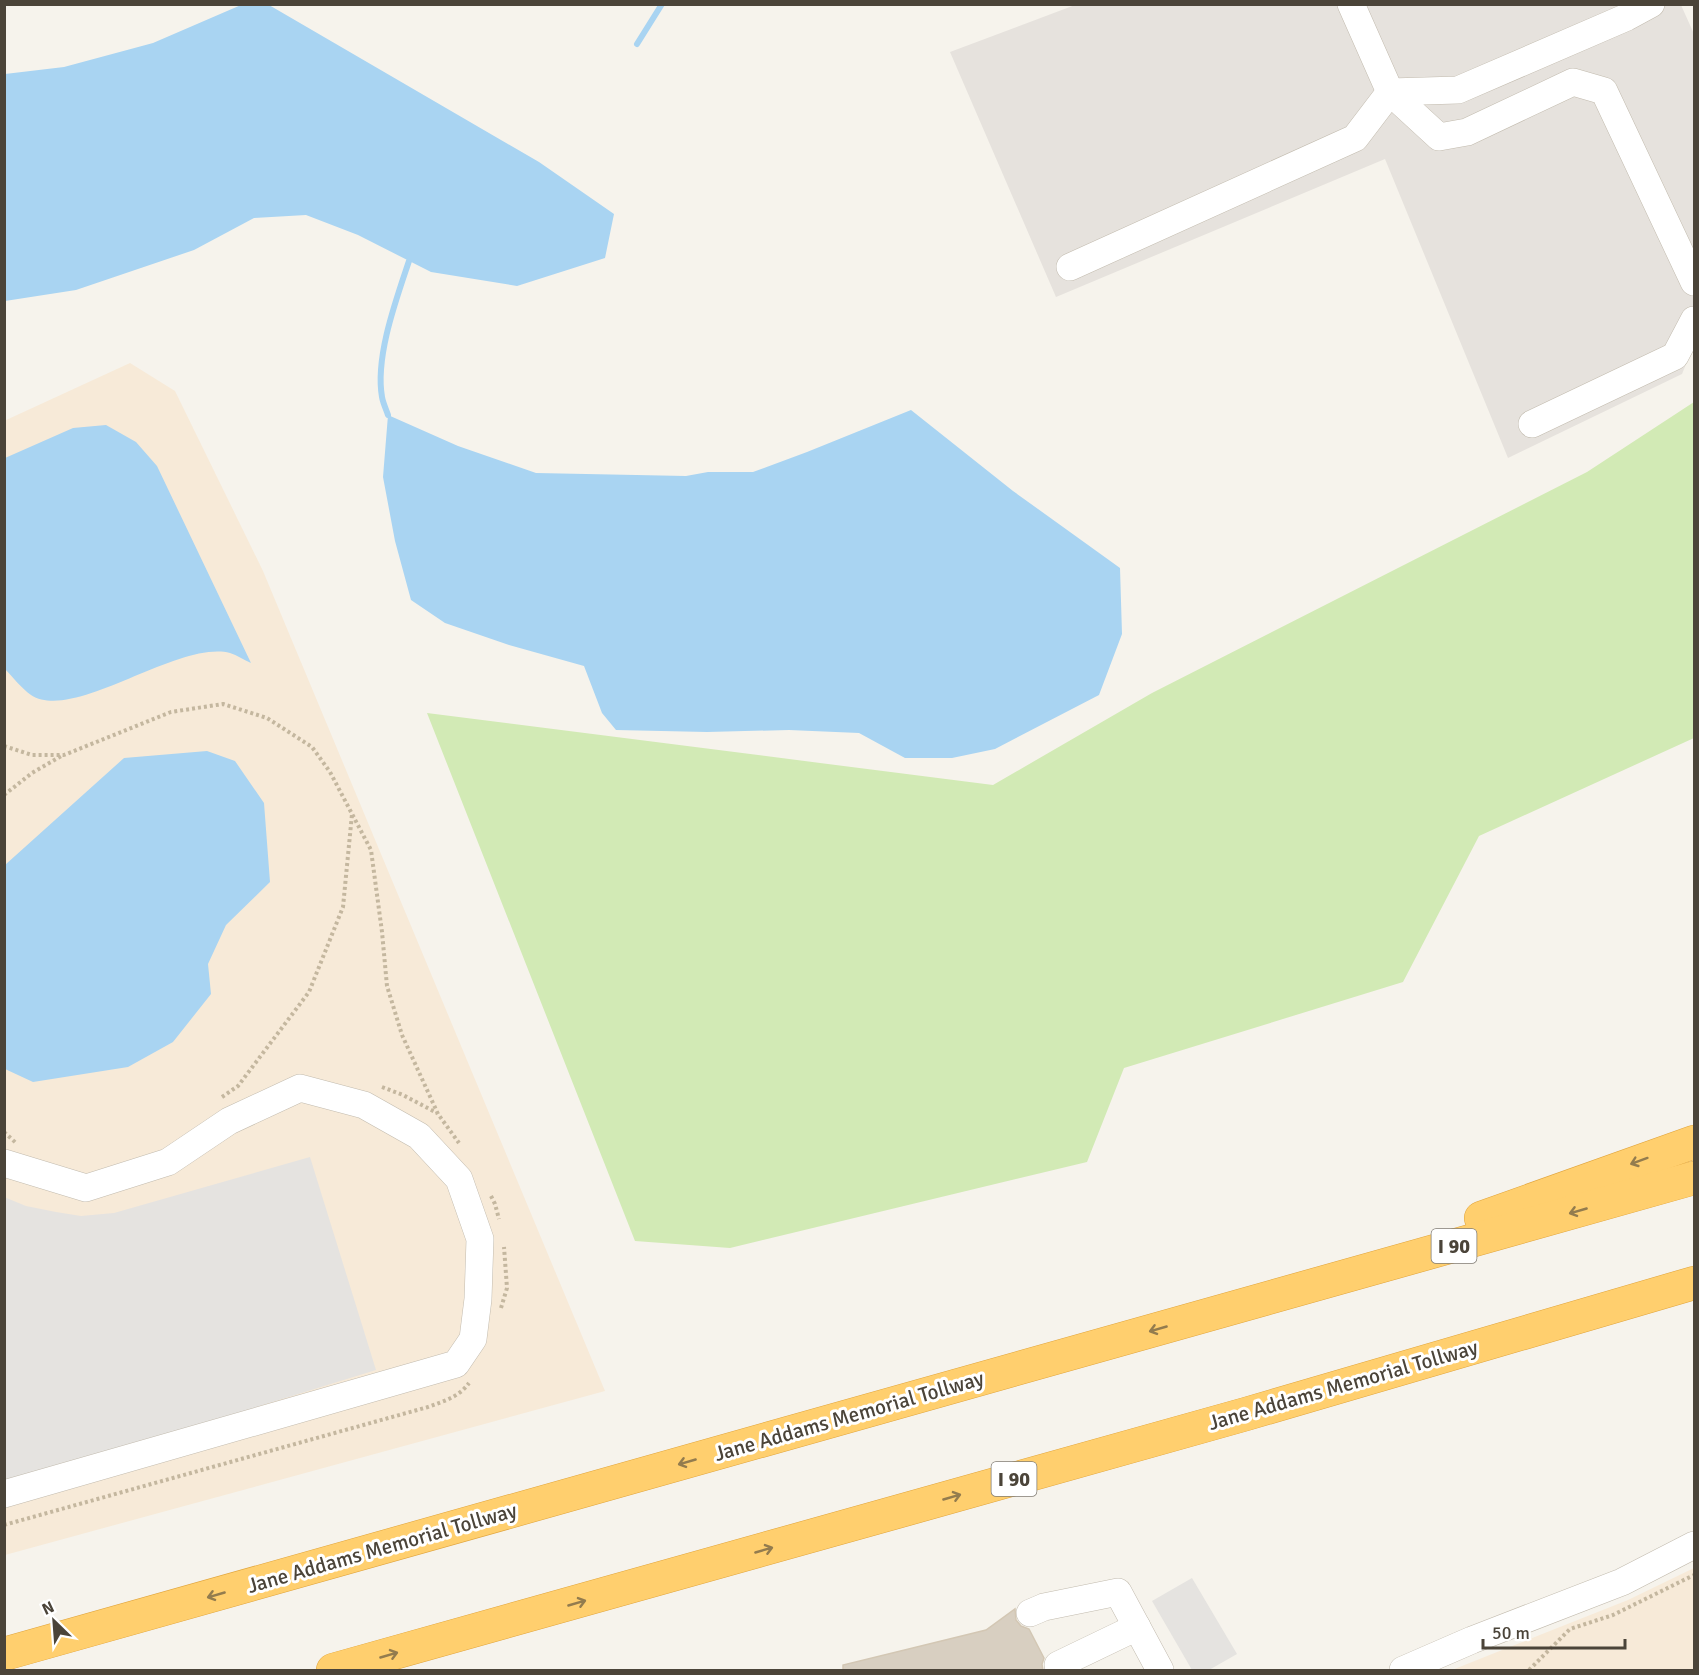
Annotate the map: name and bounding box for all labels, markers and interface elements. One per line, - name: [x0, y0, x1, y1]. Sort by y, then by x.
- one-way arrow: [1630, 1156, 1649, 1167]
- one-way arrow: [1568, 1206, 1587, 1217]
- road number: I 90: [1432, 1229, 1476, 1263]
- one-way arrow: [1149, 1324, 1168, 1335]
- street label: Jane Addams Memorial Tollway: [1205, 1334, 1481, 1436]
- street label: Jane Addams Memorial Tollway: [711, 1365, 987, 1467]
- one-way arrow: [678, 1457, 697, 1468]
- road number: I 90: [992, 1462, 1036, 1496]
- one-way arrow: [942, 1491, 961, 1502]
- street label: Jane Addams Memorial Tollway: [244, 1497, 520, 1599]
- one-way arrow: [755, 1543, 774, 1555]
- one-way arrow: [207, 1589, 226, 1601]
- north arrow: [24, 1591, 84, 1651]
- one-way arrow: [567, 1596, 586, 1608]
- text: N: [39, 1597, 57, 1620]
- scale bar: [1483, 1612, 1626, 1650]
- text: 50 m: [1492, 1622, 1530, 1644]
- one-way arrow: [379, 1649, 398, 1661]

